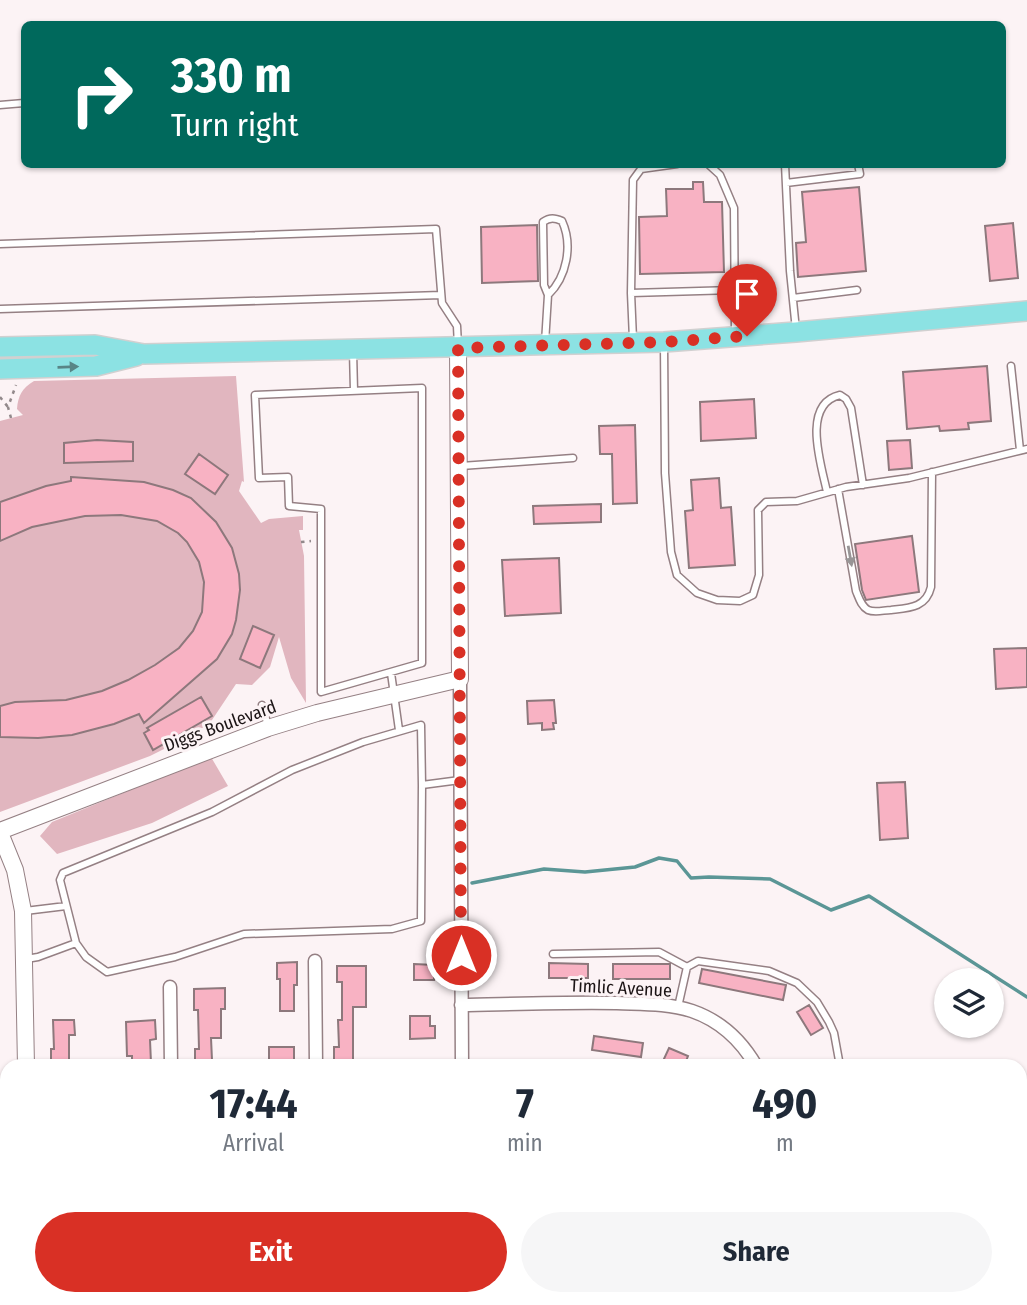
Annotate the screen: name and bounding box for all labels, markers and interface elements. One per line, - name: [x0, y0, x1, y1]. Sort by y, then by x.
- text: 330 m: [171, 46, 292, 105]
- icon: right: [56, 49, 147, 140]
- text: Turn right: [171, 106, 298, 144]
- pin: [717, 264, 777, 336]
- icon: arrive: [728, 275, 766, 313]
- one-way arrow: [57, 362, 79, 373]
- one-way arrow: [844, 546, 855, 568]
- street label: Diggs Boulevard: [161, 695, 279, 757]
- position arrow: [424, 918, 498, 992]
- map controls: [934, 968, 1004, 1038]
- button: layers: [934, 968, 1004, 1038]
- street label: Timlic Avenue: [569, 974, 673, 1002]
- text: 17:44: [209, 1079, 298, 1129]
- text: 7: [516, 1079, 534, 1129]
- text: 490: [752, 1079, 818, 1129]
- text: Arrival: [223, 1129, 284, 1157]
- text: min: [507, 1129, 543, 1157]
- text: m: [776, 1129, 794, 1157]
- button: Exit: [35, 1212, 507, 1292]
- button: Share: [521, 1212, 992, 1292]

